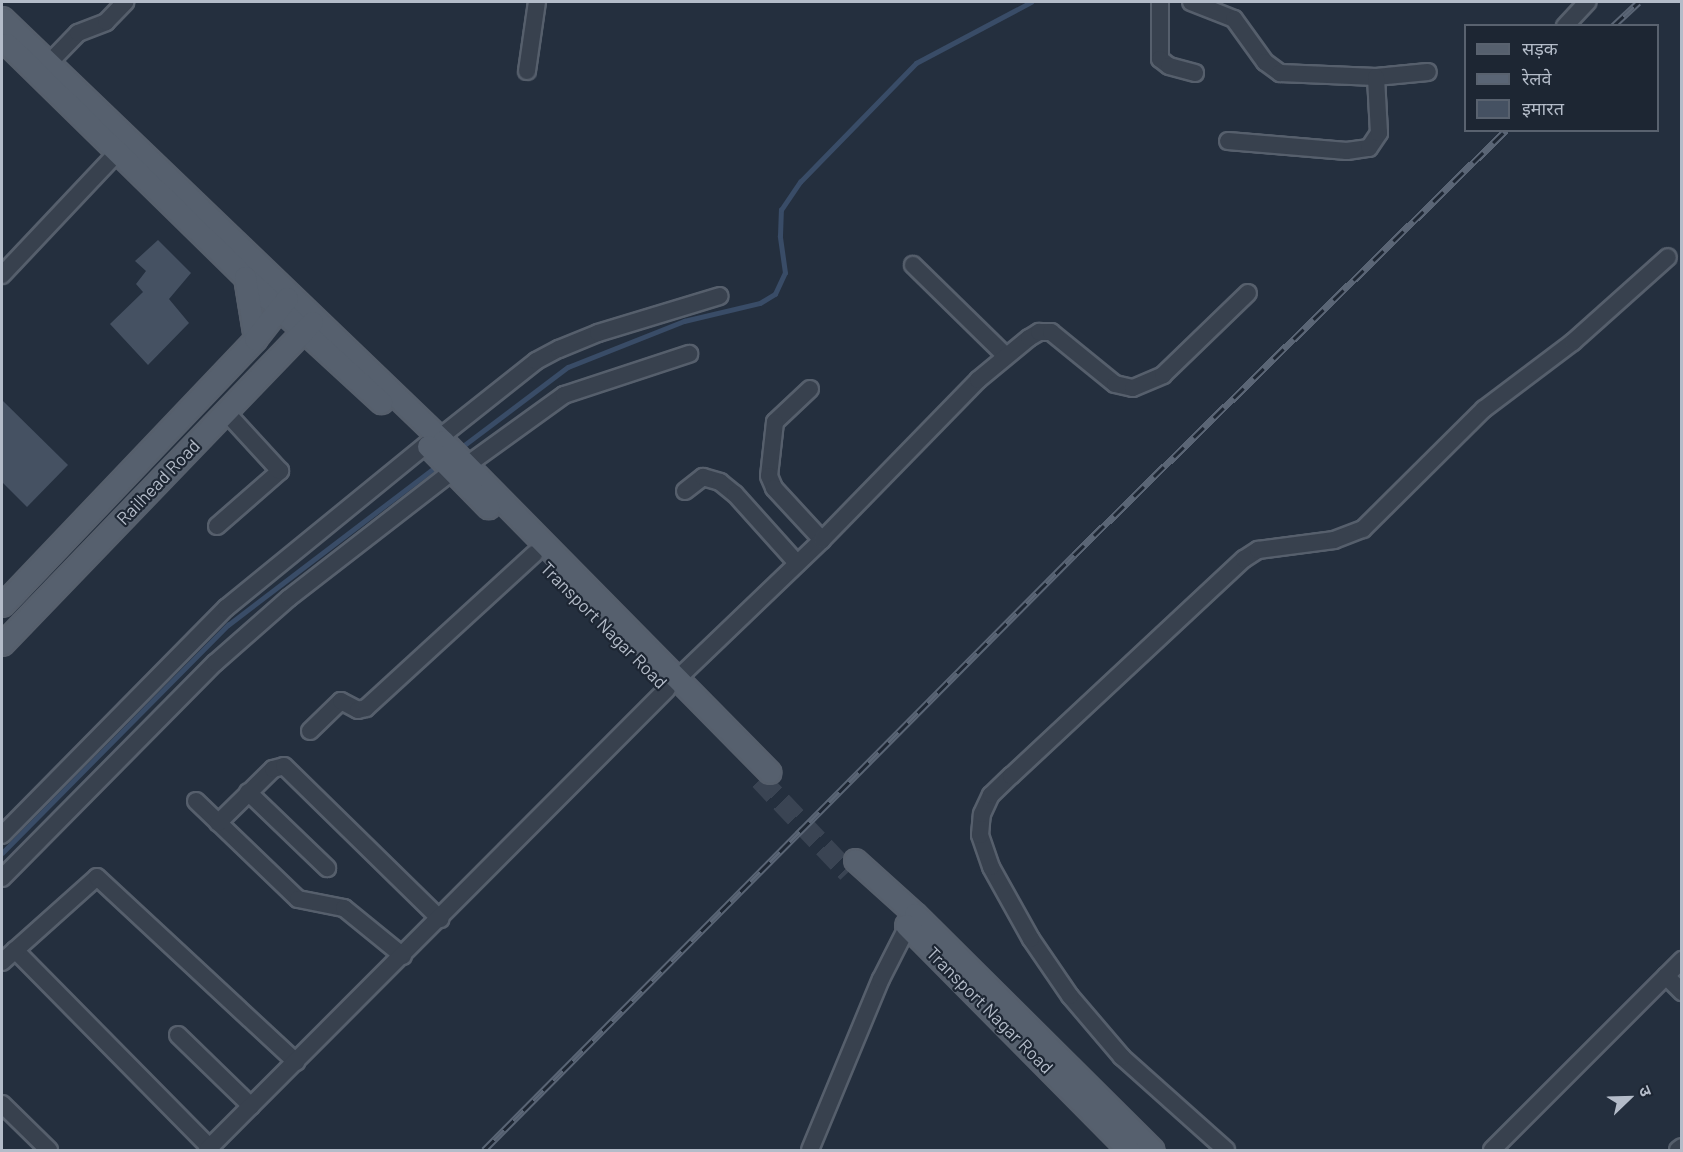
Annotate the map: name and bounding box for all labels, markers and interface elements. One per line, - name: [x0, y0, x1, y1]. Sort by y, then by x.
- legend: [1464, 24, 1659, 132]
- text: सड़क: [1522, 37, 1558, 59]
- text: रेलवे: [1522, 67, 1552, 89]
- text: इमारत: [1522, 97, 1564, 119]
- street label: Railhead Road: [112, 435, 204, 529]
- street label: Transport Nagar Road: [536, 557, 672, 693]
- street label: Transport Nagar Road: [922, 942, 1058, 1078]
- north arrow: [1599, 1068, 1659, 1128]
- text: उ: [1635, 1083, 1657, 1099]

